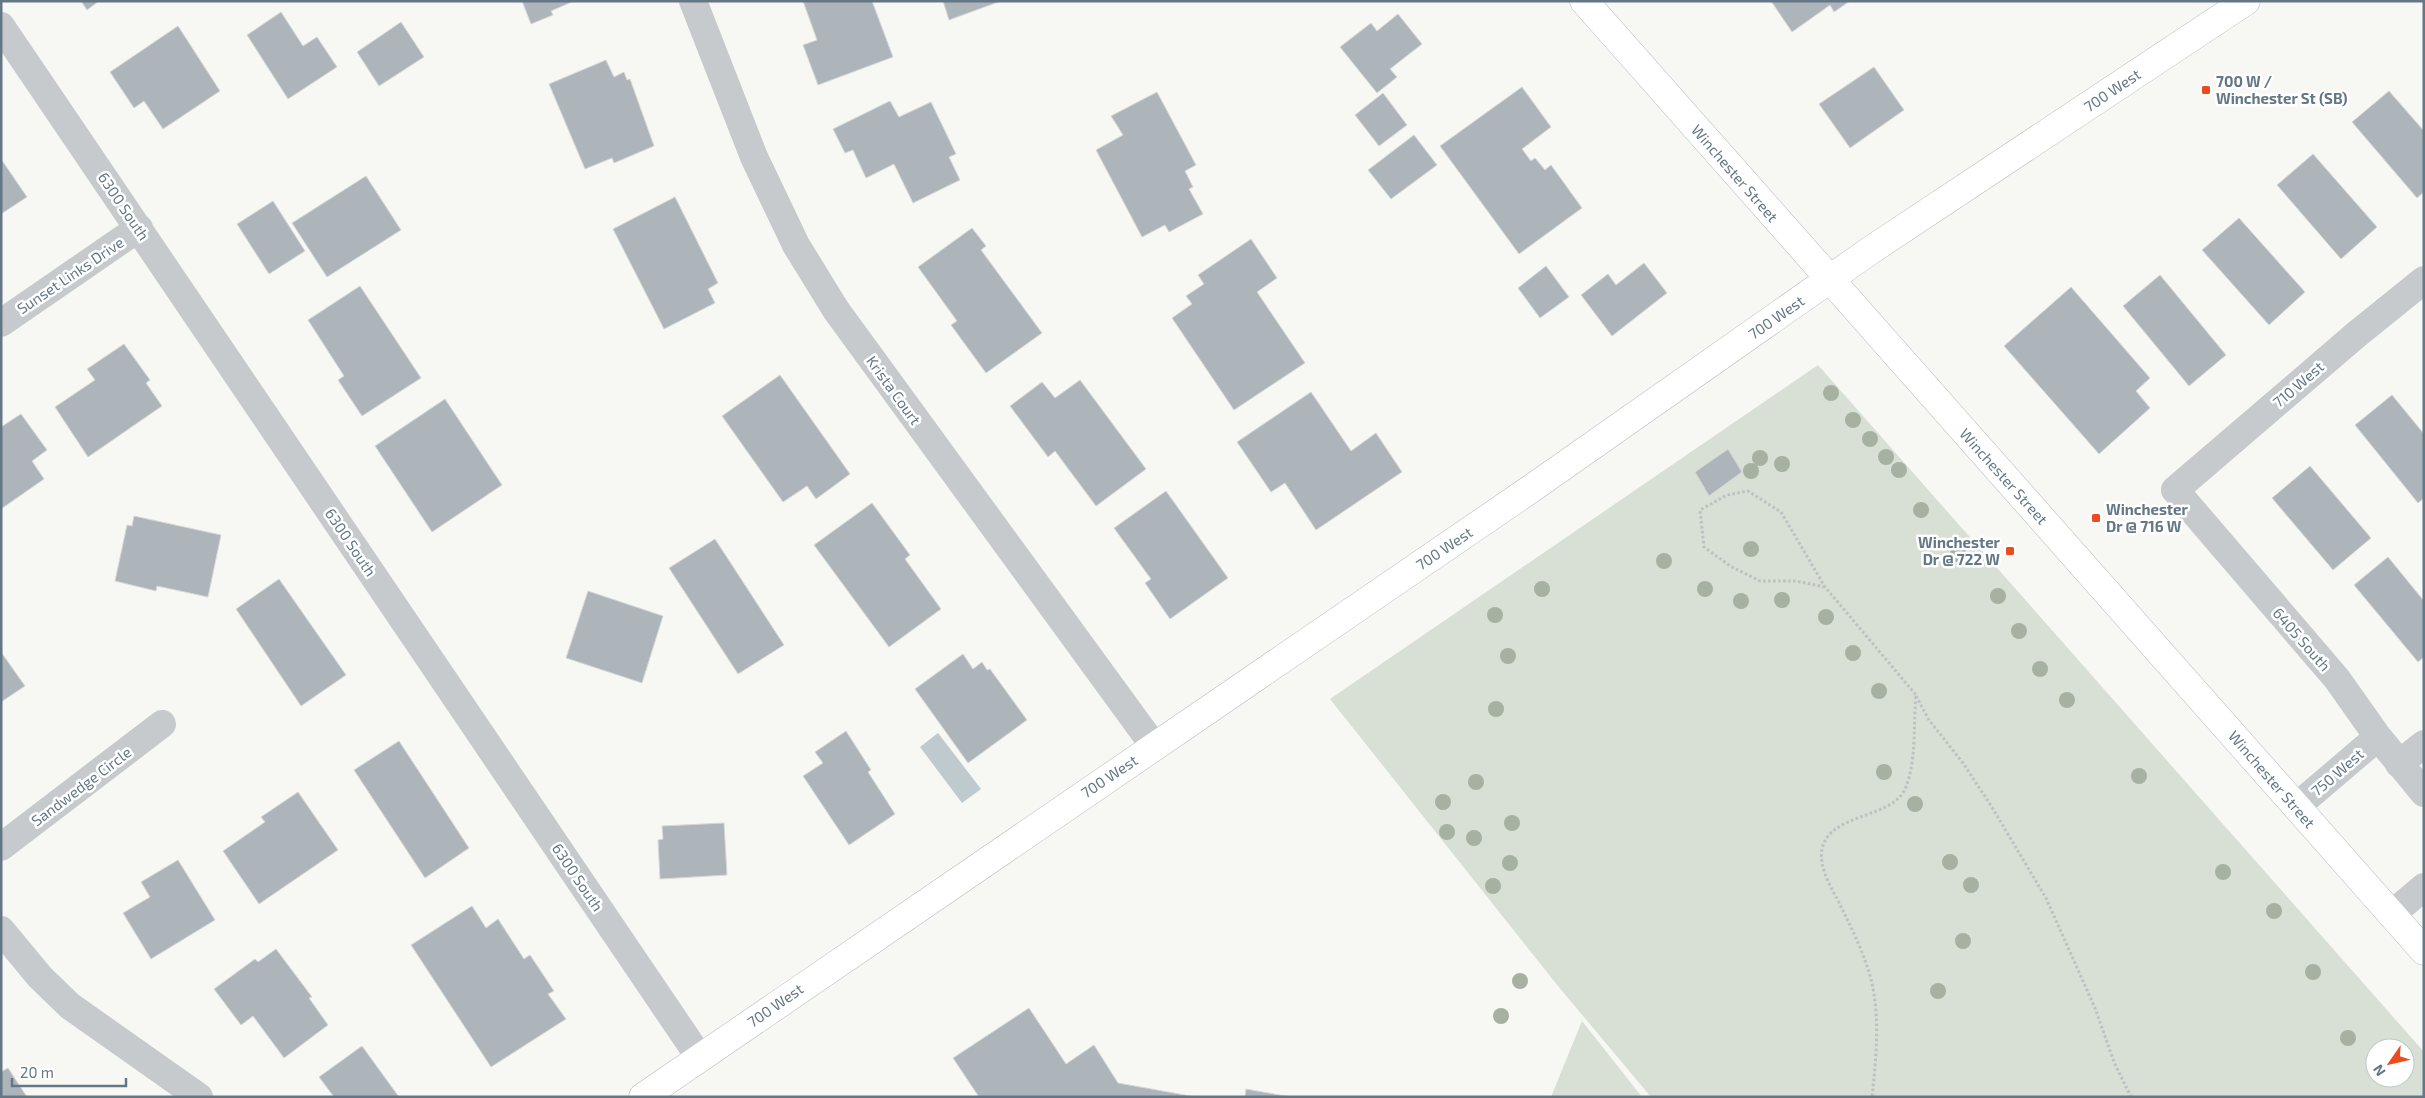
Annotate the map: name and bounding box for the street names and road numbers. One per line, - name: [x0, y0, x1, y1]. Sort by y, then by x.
- street label: 700 West: [2080, 64, 2144, 115]
- street label: Winchester Street: [1688, 121, 1782, 225]
- street label: 6300 South: [95, 169, 153, 243]
- street label: Sunset Links Drive: [13, 233, 127, 317]
- street label: 700 West: [1745, 291, 1808, 343]
- street label: Krista Court: [863, 352, 925, 428]
- street label: 710 West: [2269, 357, 2327, 411]
- street label: Winchester Street: [1956, 424, 2052, 528]
- street label: 6300 South: [322, 505, 380, 579]
- street label: 700 West: [1412, 522, 1476, 573]
- street label: 6405 South: [2270, 604, 2334, 674]
- street label: Winchester Street: [2225, 727, 2319, 831]
- street label: Sandwedge Circle: [27, 743, 135, 829]
- street label: 750 West: [2307, 744, 2367, 800]
- street label: 700 West: [1077, 750, 1141, 801]
- street label: 6300 South: [549, 840, 607, 914]
- street label: 700 West: [744, 979, 807, 1031]

